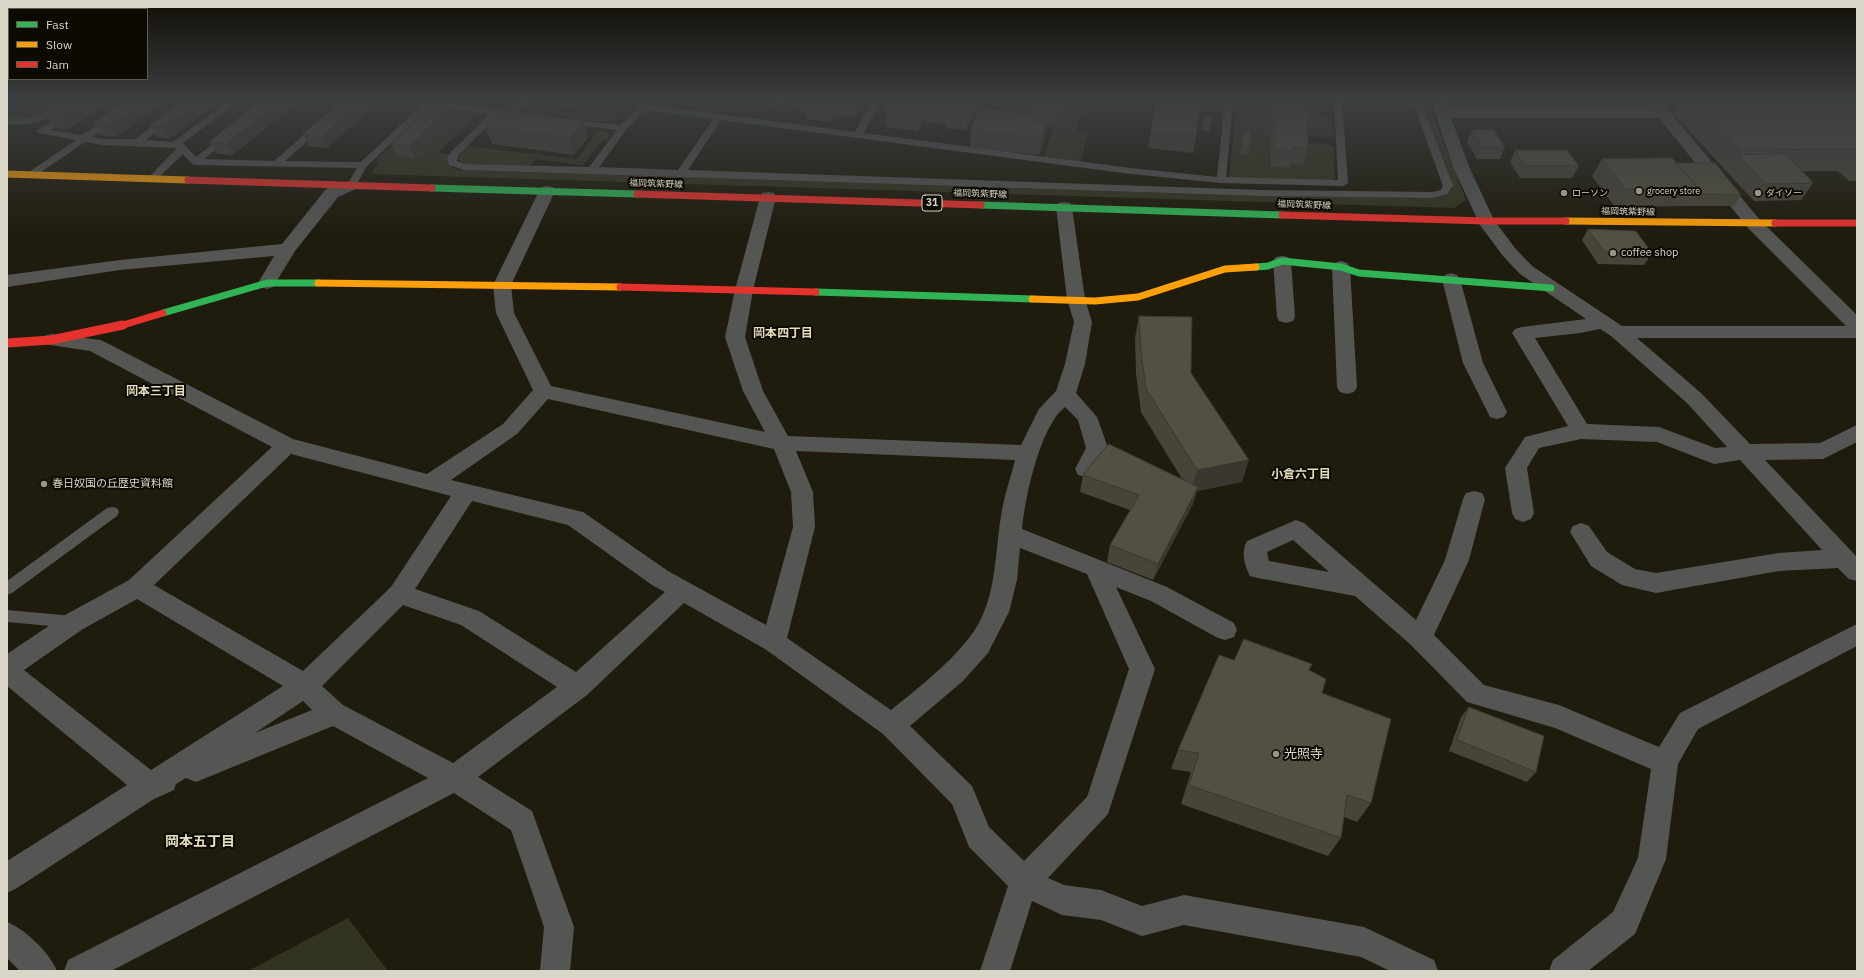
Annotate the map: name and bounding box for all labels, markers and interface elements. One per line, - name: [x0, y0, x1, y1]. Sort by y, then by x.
- legend: [8, 8, 148, 80]
- text: Fast: [46, 17, 69, 32]
- text: Slow: [46, 37, 72, 52]
- text: Jam: [46, 57, 69, 72]
- street label: 福岡筑紫野線: [629, 178, 683, 190]
- marker: grocery store: [1634, 186, 1644, 196]
- place label: grocery store: [1647, 186, 1700, 196]
- street label: 福岡筑紫野線: [953, 188, 1007, 200]
- marker: ローソン: [1559, 188, 1569, 198]
- place label: ローソン: [1572, 188, 1608, 198]
- marker: ダイソー: [1753, 188, 1763, 198]
- place label: ダイソー: [1766, 188, 1802, 198]
- road number: 31: [922, 195, 942, 211]
- street label: 福岡筑紫野線: [1277, 199, 1331, 211]
- street label: 福岡筑紫野線: [1601, 206, 1655, 218]
- place label: coffee shop: [1621, 246, 1678, 260]
- marker: coffee shop: [1608, 248, 1618, 258]
- district label: 岡本四丁目: [753, 327, 813, 341]
- district label: 岡本三丁目: [126, 385, 186, 399]
- district label: 小倉六丁目: [1271, 468, 1331, 482]
- place label: 春日奴国の丘歴史資料館: [52, 477, 173, 491]
- marker: 春日奴国の丘歴史資料館: [39, 479, 49, 489]
- place label: 光照寺: [1284, 746, 1323, 762]
- marker: 光照寺: [1271, 749, 1281, 759]
- district label: 岡本五丁目: [165, 834, 235, 850]

